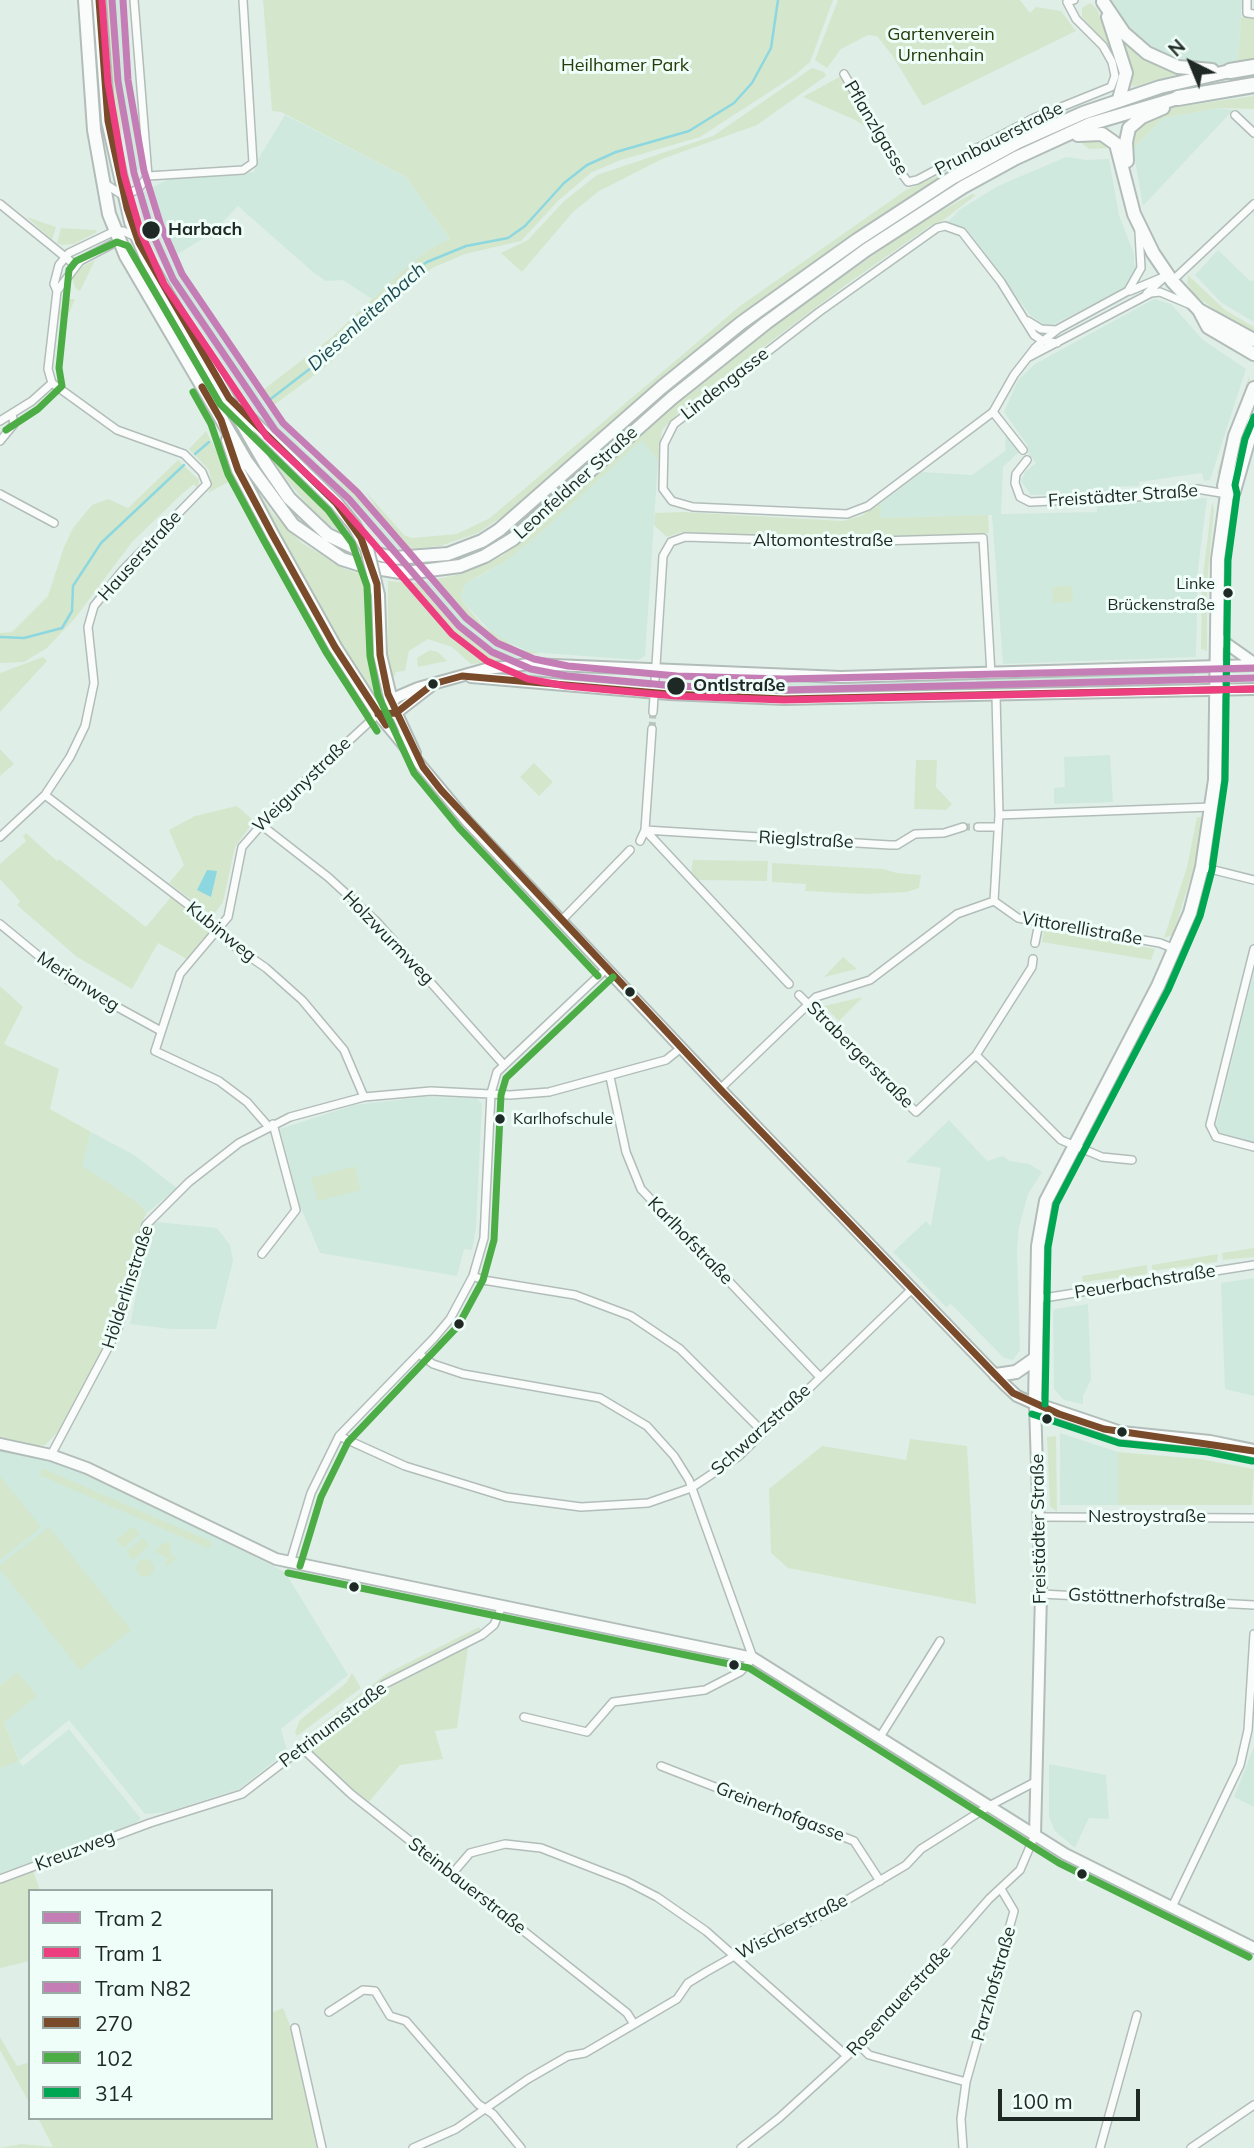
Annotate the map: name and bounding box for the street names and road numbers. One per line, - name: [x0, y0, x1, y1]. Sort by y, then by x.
- street label: Pflanzlgasse: [839, 77, 913, 179]
- street label: Prunbauerstraße: [931, 97, 1067, 181]
- street label: Lindengasse: [677, 343, 773, 425]
- street label: Leonfeldner Straße: [510, 422, 642, 544]
- street label: Freistädter Straße: [1047, 480, 1199, 512]
- street label: Hauserstraße: [94, 507, 186, 605]
- street label: Altomontestraße: [753, 530, 893, 552]
- street label: Weigunystraße: [249, 733, 355, 837]
- street label: Rieglstraße: [758, 827, 854, 853]
- street label: Holzwurmweg: [338, 887, 438, 989]
- street label: Kubinweg: [182, 897, 260, 967]
- street label: Vittorellistraße: [1020, 908, 1144, 950]
- street label: Merianweg: [33, 947, 123, 1017]
- street label: Strabergerstraße: [802, 997, 918, 1113]
- street label: Karlhofstraße: [643, 1193, 737, 1289]
- street label: Hölderlinstraße: [98, 1223, 158, 1351]
- street label: Peuerbachstraße: [1073, 1260, 1217, 1304]
- street label: Schwarzstraße: [707, 1380, 815, 1480]
- street label: Freistädter Straße: [1027, 1454, 1051, 1604]
- street label: Nestroystraße: [1088, 1506, 1206, 1528]
- street label: Gstöttnerhofstraße: [1068, 1584, 1226, 1614]
- street label: Petrinumstraße: [275, 1678, 391, 1772]
- street label: Greinerhofgasse: [712, 1777, 848, 1847]
- street label: Kreuzweg: [32, 1826, 118, 1876]
- street label: Steinbauerstraße: [404, 1833, 530, 1939]
- street label: Wischerstraße: [733, 1890, 851, 1964]
- street label: Parzhofstraße: [967, 1924, 1021, 2044]
- street label: Rosenauerstraße: [842, 1941, 956, 2061]

